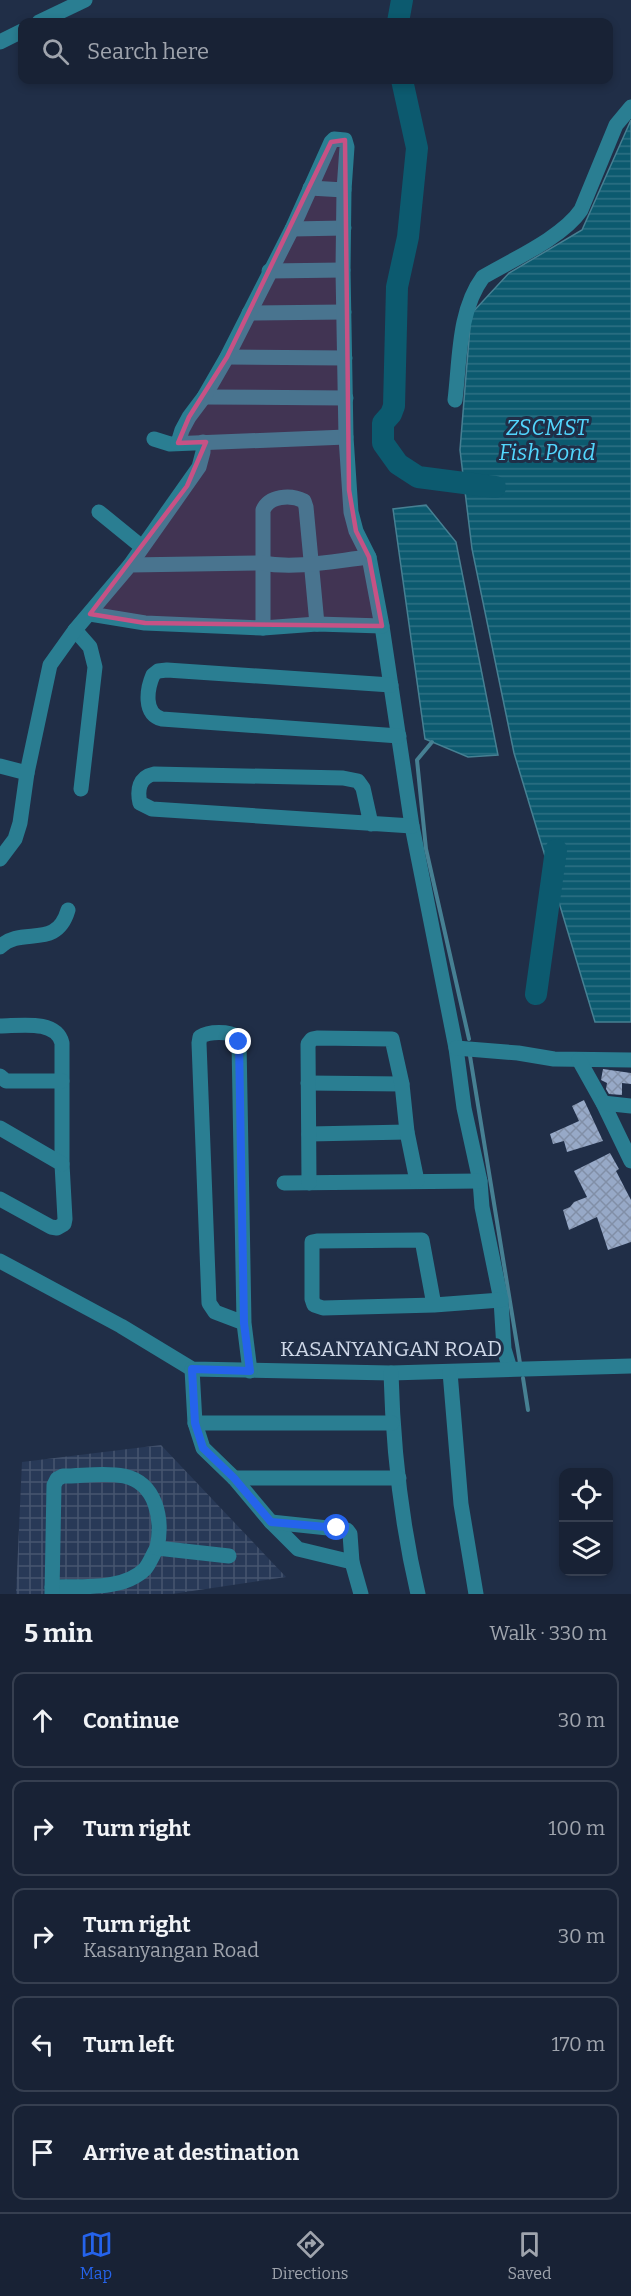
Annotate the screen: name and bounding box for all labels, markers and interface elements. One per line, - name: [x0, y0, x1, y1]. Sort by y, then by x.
- search box: [18, 18, 613, 84]
- icon: search: [39, 35, 72, 68]
- text: Search here: [87, 38, 209, 65]
- water label: ZSCMST Fish Pond: [499, 414, 595, 466]
- route end: [225, 1028, 251, 1054]
- street label: KASANYANGAN ROAD: [280, 1336, 502, 1362]
- map controls: [559, 1468, 613, 1576]
- button: locate: [559, 1468, 613, 1522]
- route start: [323, 1514, 349, 1540]
- button: layers: [559, 1522, 613, 1576]
- text: 5 min: [24, 1618, 93, 1649]
- text: Walk · 330 m: [490, 1621, 607, 1645]
- icon: ahead: [26, 1704, 59, 1737]
- text: Continue: [83, 1707, 179, 1734]
- text: 30 m: [558, 1708, 605, 1732]
- icon: right: [26, 1812, 59, 1845]
- text: Turn right: [83, 1815, 191, 1842]
- text: 100 m: [548, 1816, 605, 1840]
- text: Turn right: [83, 1911, 191, 1938]
- icon: right: [26, 1920, 59, 1953]
- text: 30 m: [558, 1924, 605, 1948]
- text: Kasanyangan Road: [83, 1938, 259, 1962]
- icon: left: [26, 2028, 59, 2061]
- text: Turn left: [83, 2031, 175, 2058]
- text: 170 m: [552, 2032, 605, 2056]
- icon: arrive: [26, 2136, 59, 2169]
- text: Arrive at destination: [83, 2139, 299, 2166]
- tab: Map: [80, 2228, 113, 2283]
- tab: Directions: [272, 2228, 349, 2283]
- tab: Saved: [508, 2228, 551, 2283]

